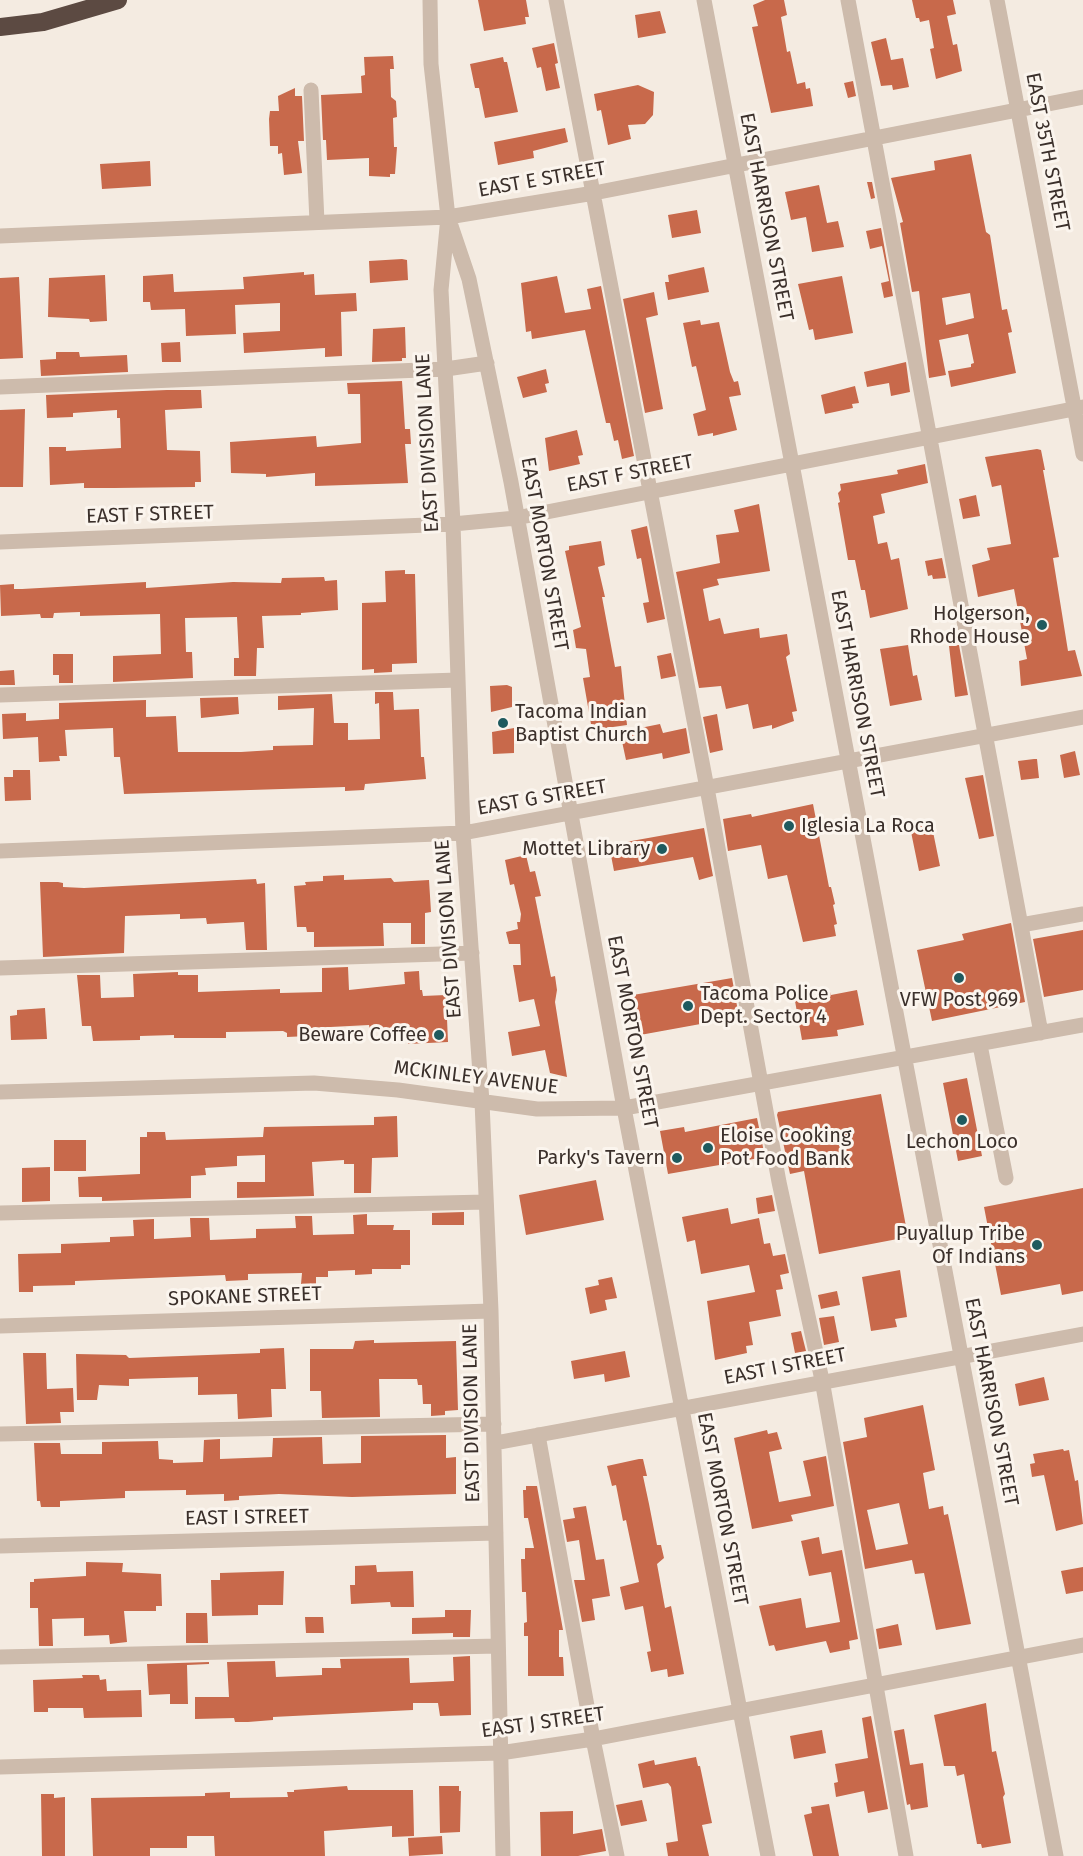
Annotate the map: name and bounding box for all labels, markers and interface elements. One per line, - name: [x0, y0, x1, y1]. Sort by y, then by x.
- street label: EAST 35TH STREET: [1020, 71, 1074, 233]
- street label: EAST HARRISON STREET: [734, 111, 798, 323]
- street label: EAST E STREET: [476, 157, 608, 203]
- street label: EAST DIVISION LANE: [411, 353, 445, 533]
- street label: EAST F STREET: [565, 450, 695, 498]
- street label: EAST MORTON STREET: [515, 455, 573, 653]
- street label: EAST F STREET: [86, 501, 214, 529]
- street label: EAST HARRISON STREET: [825, 588, 889, 800]
- place label: Holgerson, Rhode House: [909, 602, 1030, 649]
- marker: Holgerson, Rhode House: [1035, 618, 1049, 632]
- place label: Tacoma Indian Baptist Church: [515, 700, 647, 747]
- marker: Tacoma Indian Baptist Church: [496, 716, 510, 730]
- street label: EAST G STREET: [476, 775, 608, 821]
- place label: Iglesia La Roca: [801, 814, 935, 838]
- marker: Iglesia La Roca: [782, 819, 796, 833]
- place label: Mottet Library: [522, 837, 650, 861]
- street label: EAST DIVISION LANE: [431, 839, 467, 1019]
- marker: Mottet Library: [655, 842, 669, 856]
- street label: EAST MORTON STREET: [601, 933, 663, 1131]
- marker: VFW Post 969: [952, 971, 966, 985]
- place label: Tacoma Police Dept. Sector 4: [700, 982, 829, 1029]
- place label: VFW Post 969: [900, 988, 1018, 1012]
- marker: Tacoma Police Dept. Sector 4: [681, 999, 695, 1013]
- place label: Beware Coffee: [298, 1023, 427, 1047]
- marker: Beware Coffee: [432, 1028, 446, 1042]
- street label: MCKINLEY AVENUE: [392, 1056, 560, 1100]
- marker: Lechon Loco: [955, 1113, 969, 1127]
- place label: Eloise Cooking Pot Food Bank: [720, 1124, 851, 1171]
- place label: Lechon Loco: [906, 1130, 1018, 1154]
- marker: Eloise Cooking Pot Food Bank: [701, 1141, 715, 1155]
- place label: Parky's Tavern: [537, 1146, 665, 1170]
- marker: Parky's Tavern: [670, 1151, 684, 1165]
- place label: Puyallup Tribe Of Indians: [896, 1222, 1025, 1269]
- marker: Puyallup Tribe Of Indians: [1030, 1238, 1044, 1252]
- street label: SPOKANE STREET: [168, 1282, 322, 1312]
- street label: EAST HARRISON STREET: [959, 1296, 1023, 1508]
- street label: EAST DIVISION LANE: [458, 1323, 486, 1503]
- street label: EAST I STREET: [722, 1343, 848, 1391]
- street label: EAST MORTON STREET: [691, 1410, 753, 1608]
- street label: EAST I STREET: [185, 1505, 309, 1531]
- street label: EAST J STREET: [480, 1702, 606, 1744]

